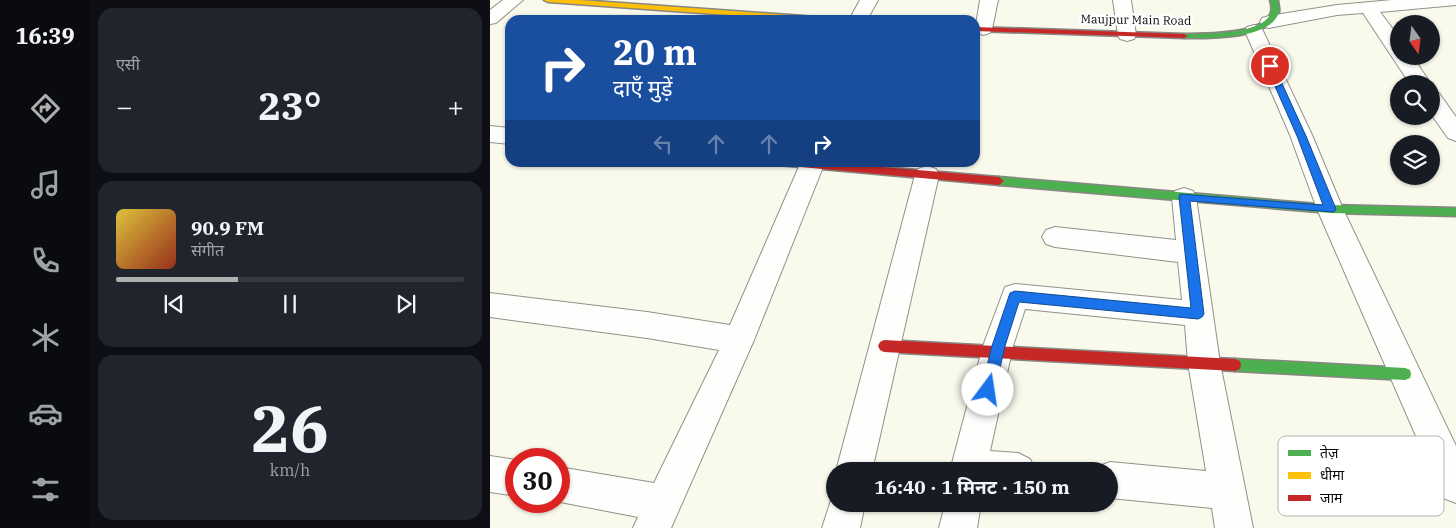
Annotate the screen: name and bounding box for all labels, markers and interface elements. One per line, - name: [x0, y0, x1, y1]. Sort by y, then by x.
- street label: Maujpur Main Road: [1080, 11, 1192, 28]
- north arrow: [1390, 15, 1440, 65]
- map controls: [1390, 15, 1440, 185]
- text: 16:39: [15, 21, 75, 50]
- text: 20 m: [613, 29, 697, 75]
- icon: right: [530, 35, 595, 100]
- pin: [1249, 45, 1291, 87]
- icon: arrive: [1256, 52, 1284, 80]
- text: एसी: [116, 54, 140, 74]
- text: दाएँ मुड़ें: [613, 73, 673, 102]
- button: search: [1390, 75, 1440, 125]
- text: 23°: [258, 81, 322, 130]
- text: −: [116, 88, 133, 125]
- text: +: [447, 88, 464, 125]
- icon: directions: [28, 91, 63, 126]
- icon: left: [649, 130, 677, 158]
- icon: ahead: [702, 130, 730, 158]
- icon: ahead: [755, 130, 783, 158]
- icon: right: [808, 130, 836, 158]
- button: layers: [1390, 135, 1440, 185]
- icon: music: [28, 167, 63, 202]
- text: 90.9 FM: [191, 216, 264, 240]
- text: संगीत: [191, 240, 224, 260]
- icon: phone: [28, 243, 63, 278]
- icon: previous: [160, 290, 188, 318]
- icon: pause: [276, 290, 304, 318]
- icon: next: [392, 290, 420, 318]
- icon: climate: [28, 320, 63, 355]
- position arrow: [961, 363, 1013, 415]
- text: 26: [251, 385, 329, 470]
- icon: car: [28, 396, 63, 431]
- legend: [1278, 436, 1444, 516]
- text: तेज़: [1320, 444, 1339, 462]
- speed limit sign: 30: [505, 448, 570, 513]
- text: km/h: [270, 460, 310, 480]
- text: धीमा: [1320, 466, 1345, 484]
- icon: filters: [28, 472, 63, 507]
- text: 16:40 · 1 मिनट · 150 m: [874, 475, 1070, 499]
- text: जाम: [1320, 489, 1343, 507]

